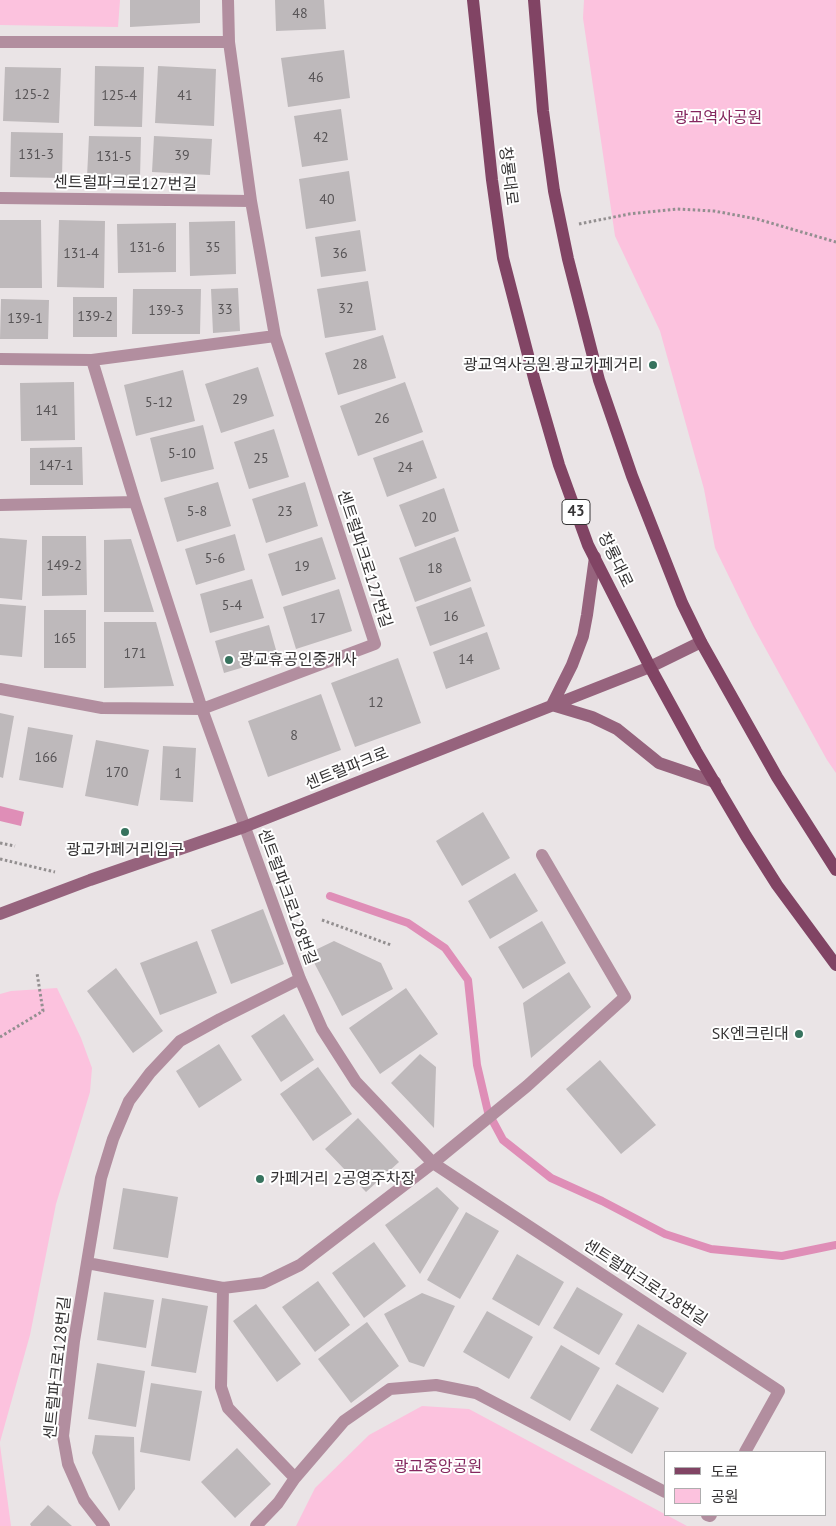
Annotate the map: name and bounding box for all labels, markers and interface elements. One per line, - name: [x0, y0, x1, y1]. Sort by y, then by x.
- house number: 48: [292, 6, 308, 22]
- house number: 46: [308, 70, 324, 86]
- house number: 125-2: [14, 87, 50, 103]
- house number: 125-4: [101, 88, 137, 104]
- house number: 41: [177, 88, 193, 104]
- park label: 광교역사공원: [674, 108, 762, 128]
- house number: 42: [313, 130, 329, 146]
- street label: 창룡대로: [495, 146, 521, 206]
- house number: 131-3: [18, 147, 54, 163]
- house number: 39: [174, 148, 190, 164]
- house number: 131-5: [96, 149, 132, 165]
- street label: 센트럴파크로127번길: [53, 173, 197, 195]
- house number: 40: [319, 192, 335, 208]
- house number: 131-6: [129, 240, 165, 256]
- house number: 35: [205, 240, 221, 256]
- house number: 131-4: [63, 246, 99, 262]
- house number: 36: [332, 246, 348, 262]
- house number: 32: [338, 301, 354, 317]
- house number: 33: [217, 302, 233, 318]
- house number: 139-3: [148, 303, 184, 319]
- house number: 139-2: [77, 309, 113, 325]
- house number: 139-1: [7, 311, 43, 327]
- place label: 광교역사공원.광교카페거리: [463, 355, 643, 375]
- house number: 28: [352, 357, 368, 373]
- marker: 광교역사공원.광교카페거리: [647, 359, 659, 371]
- house number: 29: [232, 392, 248, 408]
- house number: 5-12: [145, 395, 173, 411]
- house number: 141: [36, 403, 58, 419]
- house number: 26: [374, 411, 390, 427]
- house number: 5-10: [168, 446, 196, 462]
- house number: 25: [253, 451, 269, 467]
- house number: 147-1: [39, 458, 73, 474]
- house number: 24: [397, 460, 413, 476]
- street label: 센트럴파크로127번길: [333, 488, 395, 630]
- road number: 43: [562, 500, 590, 524]
- house number: 5-8: [187, 504, 207, 520]
- house number: 23: [277, 504, 293, 520]
- house number: 20: [421, 510, 437, 526]
- street label: 창룡대로: [593, 529, 637, 591]
- house number: 5-6: [205, 551, 225, 567]
- house number: 149-2: [46, 558, 82, 574]
- house number: 19: [294, 559, 310, 575]
- house number: 18: [427, 561, 443, 577]
- house number: 5-4: [222, 598, 242, 614]
- house number: 16: [443, 609, 459, 625]
- house number: 17: [310, 611, 326, 627]
- house number: 165: [54, 631, 76, 647]
- house number: 171: [124, 646, 146, 662]
- place label: 광교휴공인중개사: [239, 650, 357, 670]
- house number: 14: [458, 652, 474, 668]
- marker: 광교휴공인중개사: [223, 654, 235, 666]
- house number: 12: [368, 695, 384, 711]
- house number: 8: [290, 728, 298, 744]
- street label: 센트럴파크로: [302, 744, 392, 794]
- house number: 166: [35, 750, 57, 766]
- house number: 170: [106, 765, 128, 781]
- house number: 1: [174, 766, 182, 782]
- marker: 광교카페거리입구: [119, 826, 131, 838]
- street label: 센트럴파크로128번길: [253, 826, 321, 968]
- place label: 광교카페거리입구: [66, 840, 184, 860]
- place label: SK엔크린대: [712, 1024, 789, 1044]
- marker: SK엔크린대: [793, 1028, 805, 1040]
- place label: 카페거리 2공영주차장: [270, 1169, 415, 1189]
- marker: 카페거리 2공영주차장: [254, 1173, 266, 1185]
- street label: 센트럴파크로128번길: [579, 1236, 711, 1330]
- street label: 센트럴파크로128번길: [41, 1295, 75, 1441]
- legend: [664, 1451, 826, 1516]
- park label: 광교중앙공원: [394, 1457, 482, 1477]
- text: 도로: [711, 1462, 739, 1481]
- text: 공원: [711, 1487, 739, 1506]

